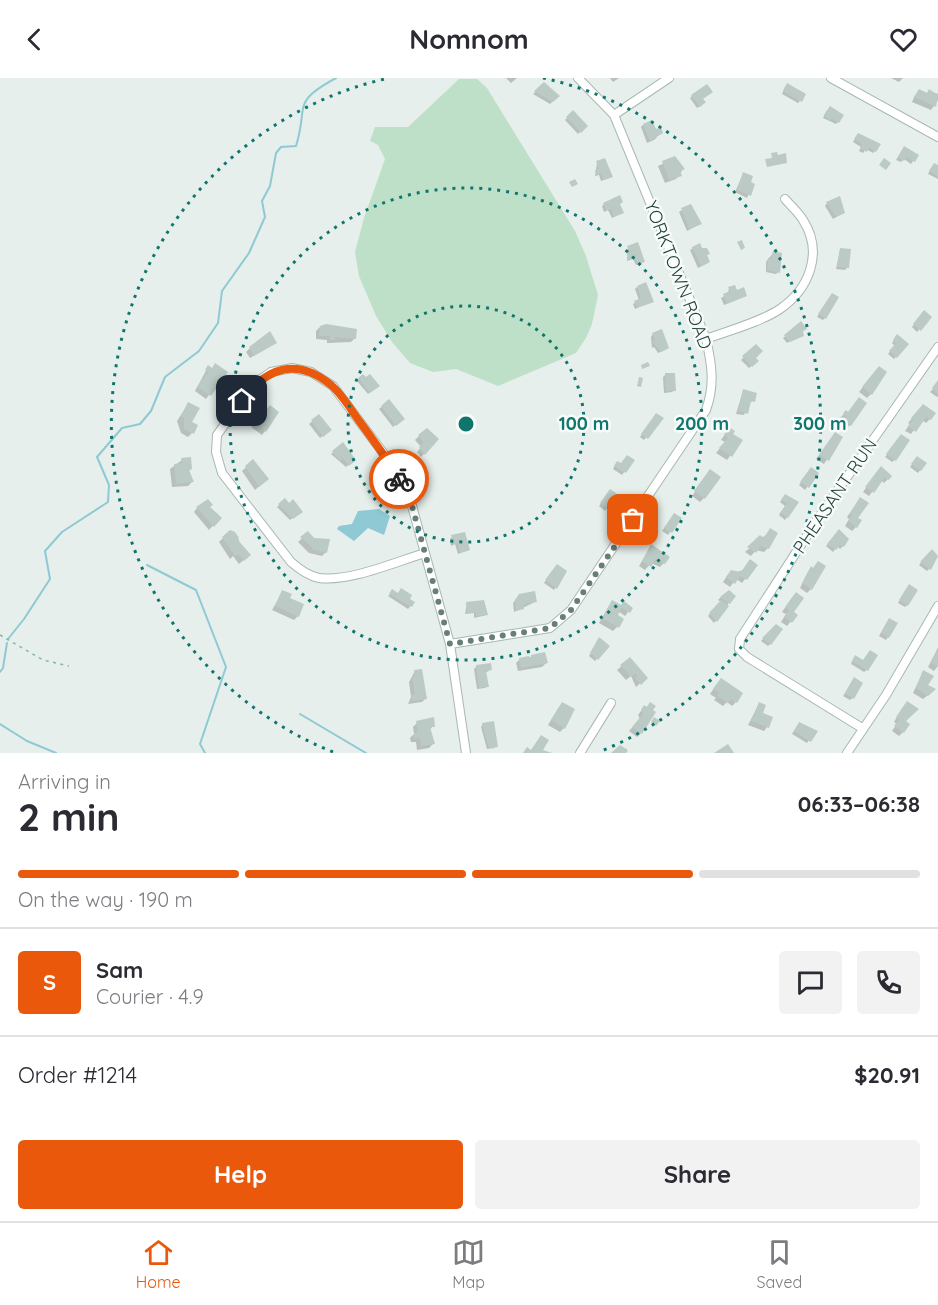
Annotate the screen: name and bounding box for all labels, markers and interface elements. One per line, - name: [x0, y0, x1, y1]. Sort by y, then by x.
- text: Nomnom: [409, 22, 529, 56]
- icon: back: [18, 23, 51, 56]
- icon: heart: [887, 23, 920, 56]
- street label: YORKTOWN ROAD: [640, 197, 717, 352]
- pin: [216, 375, 267, 426]
- icon: home: [225, 384, 258, 417]
- text: 100 m: [559, 412, 609, 435]
- text: 200 m: [675, 412, 729, 435]
- text: 300 m: [793, 412, 847, 435]
- centre of rings: [456, 414, 476, 434]
- street label: PHEASANT RUN: [788, 434, 882, 558]
- courier: [369, 449, 429, 509]
- icon: bike: [383, 463, 416, 496]
- pin: [607, 494, 658, 545]
- icon: bag: [616, 503, 649, 536]
- text: Arriving in: [18, 769, 111, 794]
- text: 06:33–06:38: [798, 790, 920, 818]
- text: 2 min: [18, 792, 120, 841]
- text: On the way · 190 m: [18, 887, 193, 912]
- button: chat: [779, 951, 842, 1014]
- button: phone: [857, 951, 920, 1014]
- text: Sam: [96, 956, 143, 984]
- text: S: [43, 968, 56, 996]
- text: Courier · 4.9: [96, 984, 204, 1009]
- text: Order #1214: [18, 1061, 137, 1089]
- text: $20.91: [854, 1061, 920, 1089]
- button: Help: [18, 1140, 463, 1209]
- button: Share: [475, 1140, 920, 1209]
- tab: Home: [136, 1236, 181, 1292]
- tab: Map: [452, 1236, 485, 1292]
- tab: Saved: [757, 1236, 802, 1292]

